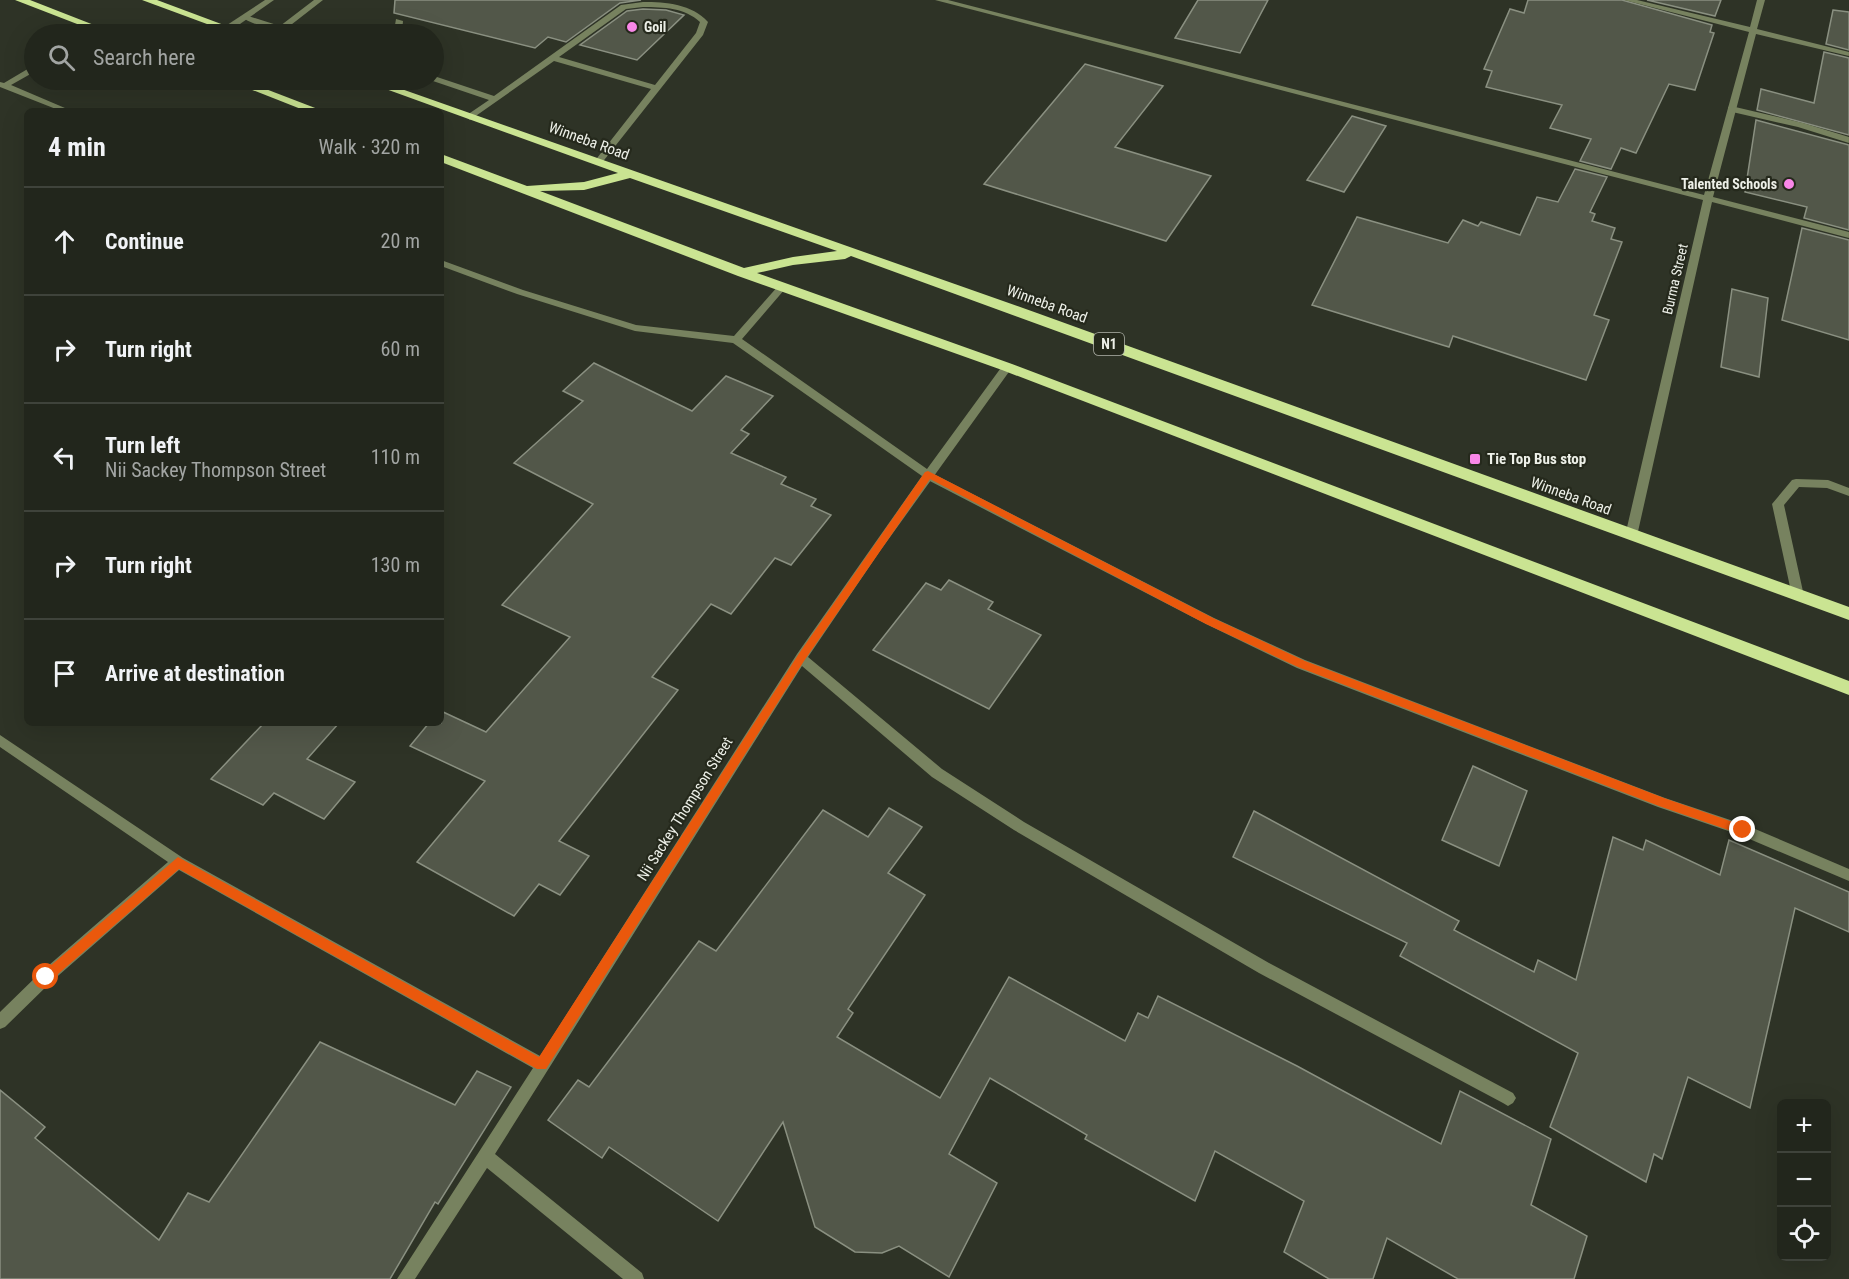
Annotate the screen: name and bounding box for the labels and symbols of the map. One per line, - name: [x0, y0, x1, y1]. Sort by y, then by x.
- place label: Goil: [644, 19, 666, 35]
- marker: Goil: [625, 20, 639, 34]
- street label: Winneba Road: [546, 118, 632, 164]
- place label: Talented Schools: [1681, 176, 1777, 192]
- marker: Talented Schools: [1782, 177, 1796, 191]
- street label: Burma Street: [1659, 242, 1691, 316]
- street label: Winneba Road: [1004, 281, 1090, 327]
- road number: N1: [1094, 333, 1124, 355]
- place label: Tie Top Bus stop: [1487, 450, 1586, 468]
- marker: Tie Top Bus stop: [1468, 452, 1482, 466]
- street label: Winneba Road: [1528, 473, 1614, 519]
- street label: Nii Sackey Thompson Street: [633, 734, 737, 884]
- route end: [1729, 816, 1755, 842]
- route start: [32, 963, 58, 989]

